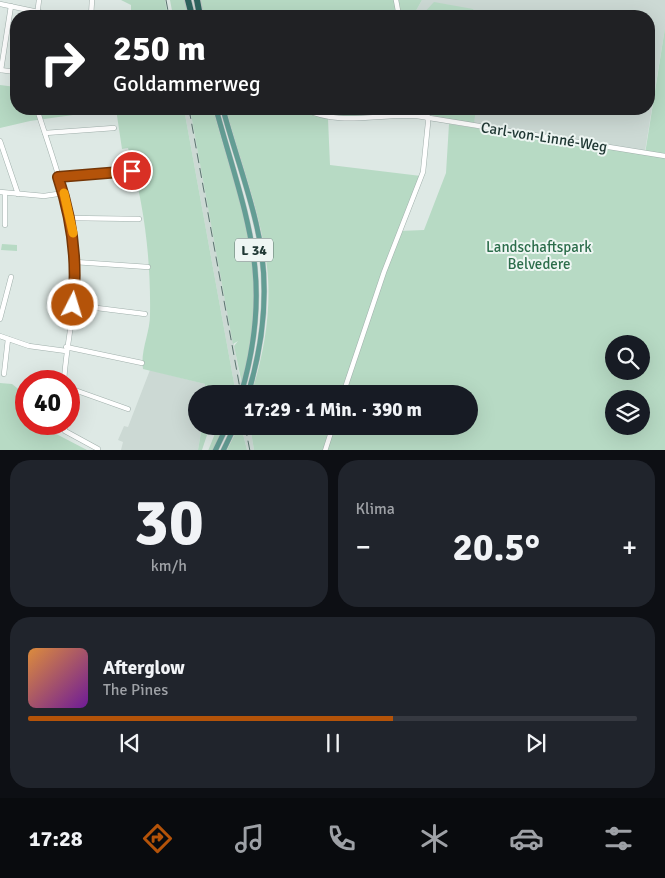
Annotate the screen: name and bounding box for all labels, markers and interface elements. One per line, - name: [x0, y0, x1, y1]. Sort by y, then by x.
- text: 250 m: [113, 27, 206, 70]
- icon: right: [30, 30, 95, 95]
- text: Goldammerweg: [113, 70, 261, 97]
- street label: Carl-von-Linné-Weg: [479, 118, 609, 156]
- pin: [111, 150, 153, 192]
- icon: arrive: [118, 157, 146, 185]
- road number: L 34: [235, 238, 273, 262]
- park label: Landschaftspark Belvedere: [486, 238, 592, 273]
- position arrow: [46, 278, 98, 330]
- map controls: [605, 335, 650, 435]
- button: search: [605, 335, 650, 380]
- speed limit sign: 40: [15, 370, 80, 435]
- button: layers: [605, 390, 650, 435]
- text: 17:29 · 1 Min. · 390 m: [244, 398, 422, 422]
- text: 30: [134, 483, 204, 563]
- text: Klima: [356, 499, 395, 519]
- text: 20.5°: [452, 524, 540, 571]
- text: −: [356, 530, 371, 564]
- text: +: [622, 530, 637, 564]
- text: km/h: [151, 556, 187, 576]
- text: Afterglow: [103, 656, 185, 680]
- text: The Pines: [103, 680, 168, 700]
- icon: previous: [116, 729, 144, 757]
- icon: pause: [319, 729, 347, 757]
- icon: next: [522, 729, 550, 757]
- icon: directions: [140, 821, 175, 856]
- icon: music: [232, 821, 267, 856]
- icon: phone: [324, 821, 359, 856]
- icon: climate: [417, 821, 452, 856]
- icon: car: [509, 821, 544, 856]
- icon: filters: [601, 821, 636, 856]
- text: 17:28: [29, 825, 83, 852]

